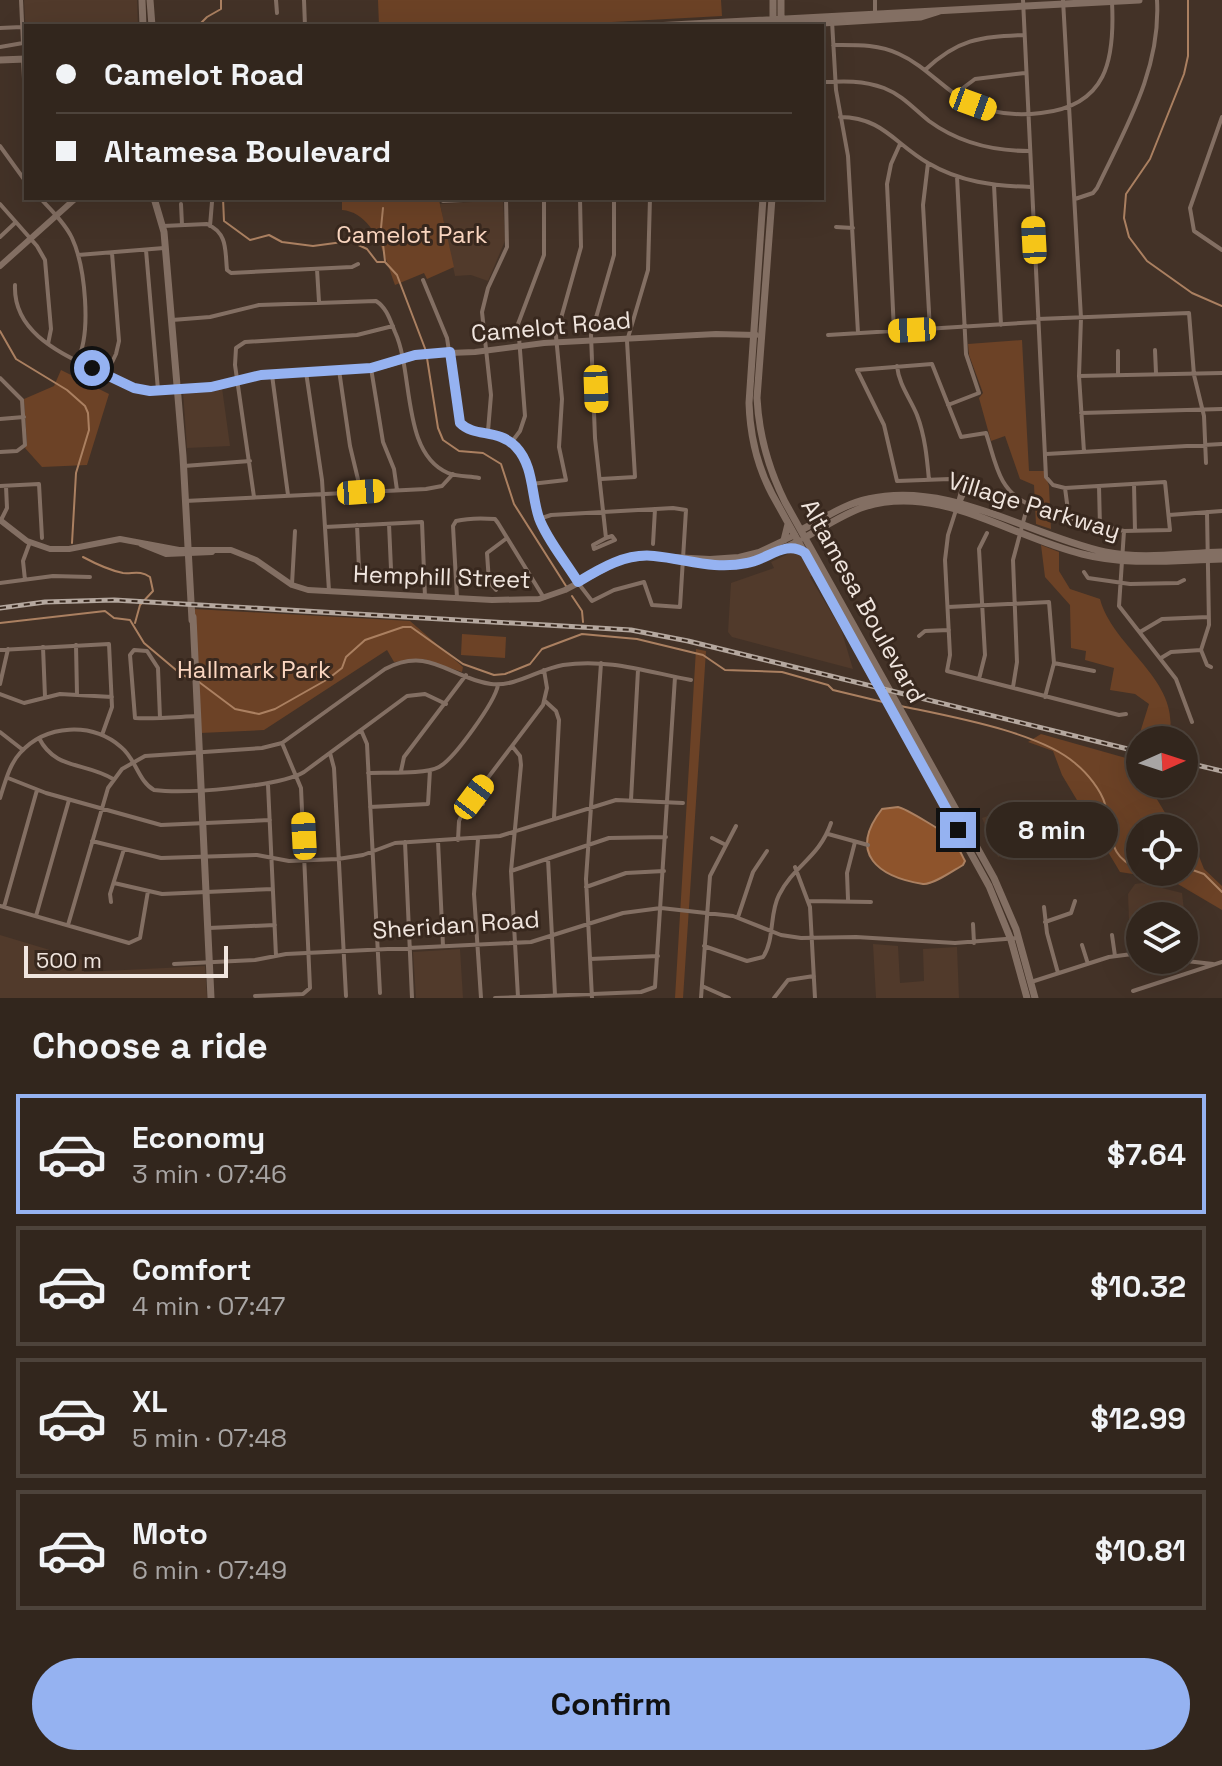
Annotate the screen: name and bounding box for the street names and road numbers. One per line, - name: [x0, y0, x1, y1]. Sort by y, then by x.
- street label: Camelot Road: [470, 304, 632, 349]
- street label: Village Parkway: [944, 465, 1124, 546]
- street label: Altamesa Boulevard: [794, 493, 932, 708]
- street label: Hemphill Street: [353, 558, 531, 595]
- street label: Sheridan Road: [371, 903, 541, 946]

